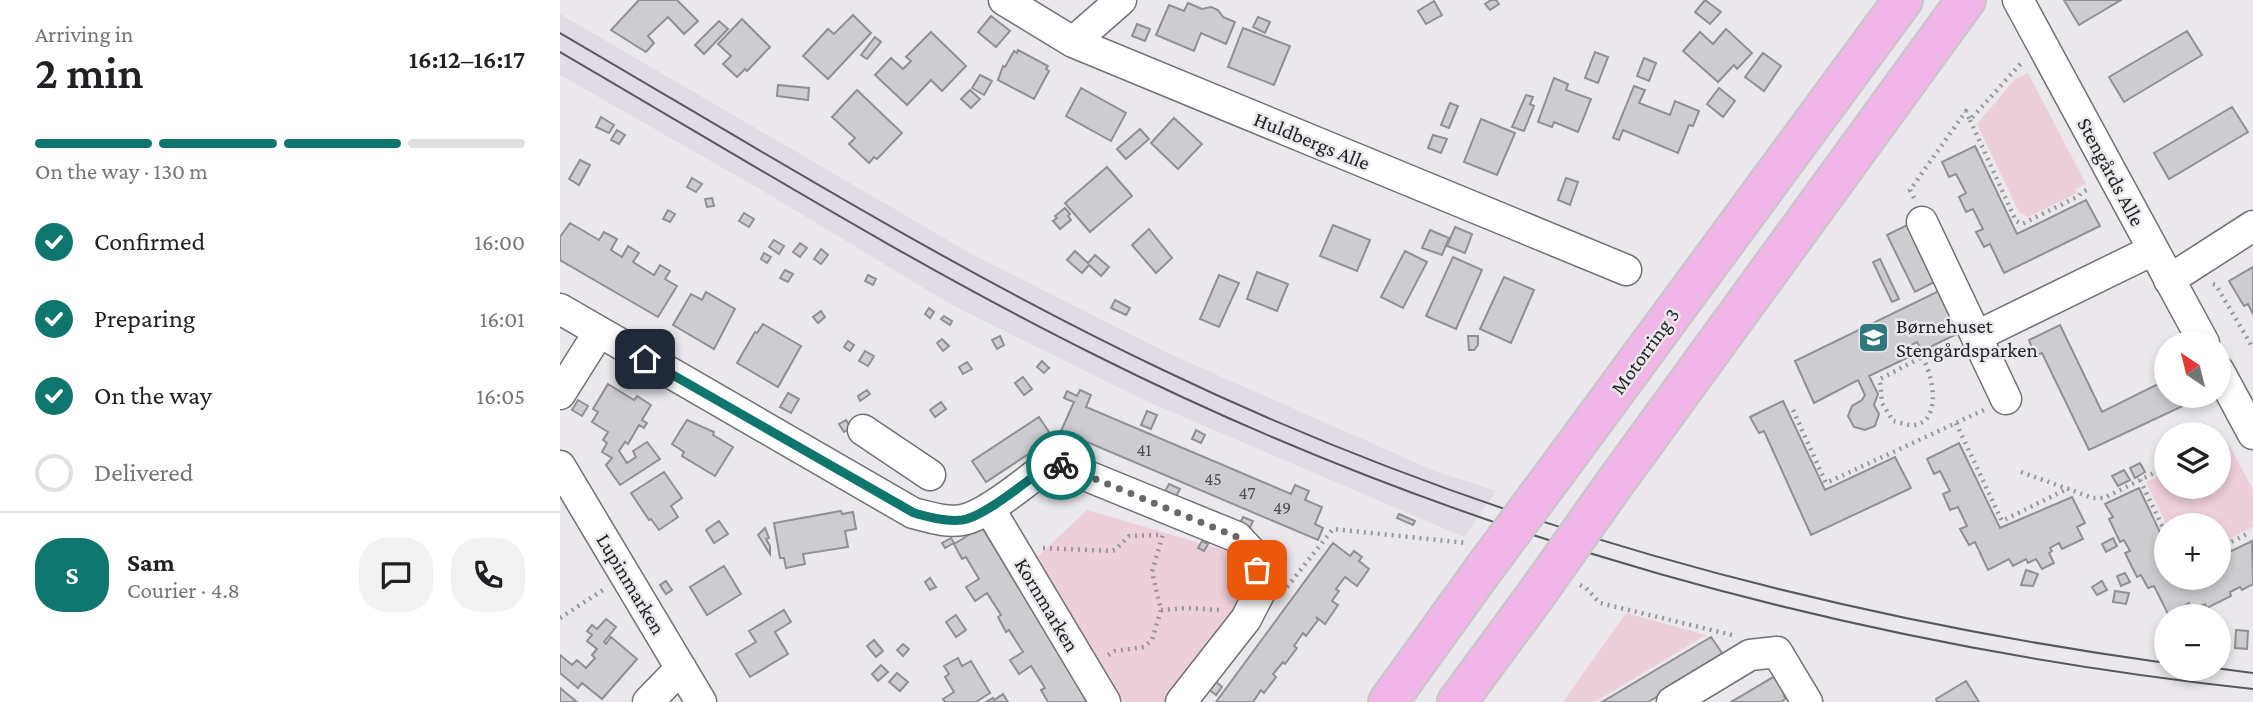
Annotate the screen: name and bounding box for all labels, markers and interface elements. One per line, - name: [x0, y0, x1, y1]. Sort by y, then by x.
- text: Arriving in: [35, 21, 133, 47]
- text: 16:12–16:17: [409, 45, 525, 74]
- text: 2 min: [35, 47, 143, 98]
- street label: Huldbergs Alle: [1250, 107, 1374, 175]
- street label: Stengårds Alle: [2072, 114, 2150, 230]
- text: On the way · 130 m: [35, 158, 208, 184]
- icon: check: [35, 223, 73, 261]
- text: Confirmed: [94, 227, 205, 256]
- text: 16:00: [474, 229, 525, 255]
- icon: check: [35, 300, 73, 338]
- street label: Motorring 3: [1606, 303, 1684, 399]
- text: Preparing: [94, 304, 195, 333]
- text: 16:01: [480, 306, 525, 332]
- place label: Børnehuset Stengårdsparken: [1896, 314, 2038, 362]
- school or university icon: Børnehuset Stengårdsparken: [1856, 321, 1890, 355]
- pin: [615, 329, 675, 389]
- north arrow: [2154, 331, 2231, 408]
- map controls: [2154, 331, 2231, 681]
- icon: home: [626, 340, 664, 378]
- icon: check: [35, 377, 73, 415]
- text: On the way: [94, 381, 212, 410]
- text: 16:05: [477, 383, 525, 409]
- button: layers: [2154, 422, 2231, 499]
- courier: [1026, 430, 1096, 500]
- house number: 41: [1136, 440, 1152, 460]
- icon: bike: [1042, 446, 1080, 484]
- text: Delivered: [94, 458, 193, 487]
- house number: 45: [1204, 469, 1222, 489]
- house number: 47: [1238, 483, 1256, 503]
- house number: 49: [1273, 498, 1291, 518]
- button: +: [2154, 513, 2231, 590]
- street label: Lupinmarken: [591, 529, 671, 639]
- button: chat: [359, 538, 433, 612]
- button: phone: [451, 538, 525, 612]
- pin: [1227, 540, 1287, 600]
- text: Sam: [127, 548, 175, 577]
- icon: bag: [1238, 551, 1276, 589]
- street label: Kornmarken: [1010, 554, 1084, 656]
- text: S: [66, 561, 79, 590]
- text: Courier · 4.8: [127, 577, 240, 603]
- button: −: [2154, 604, 2231, 681]

